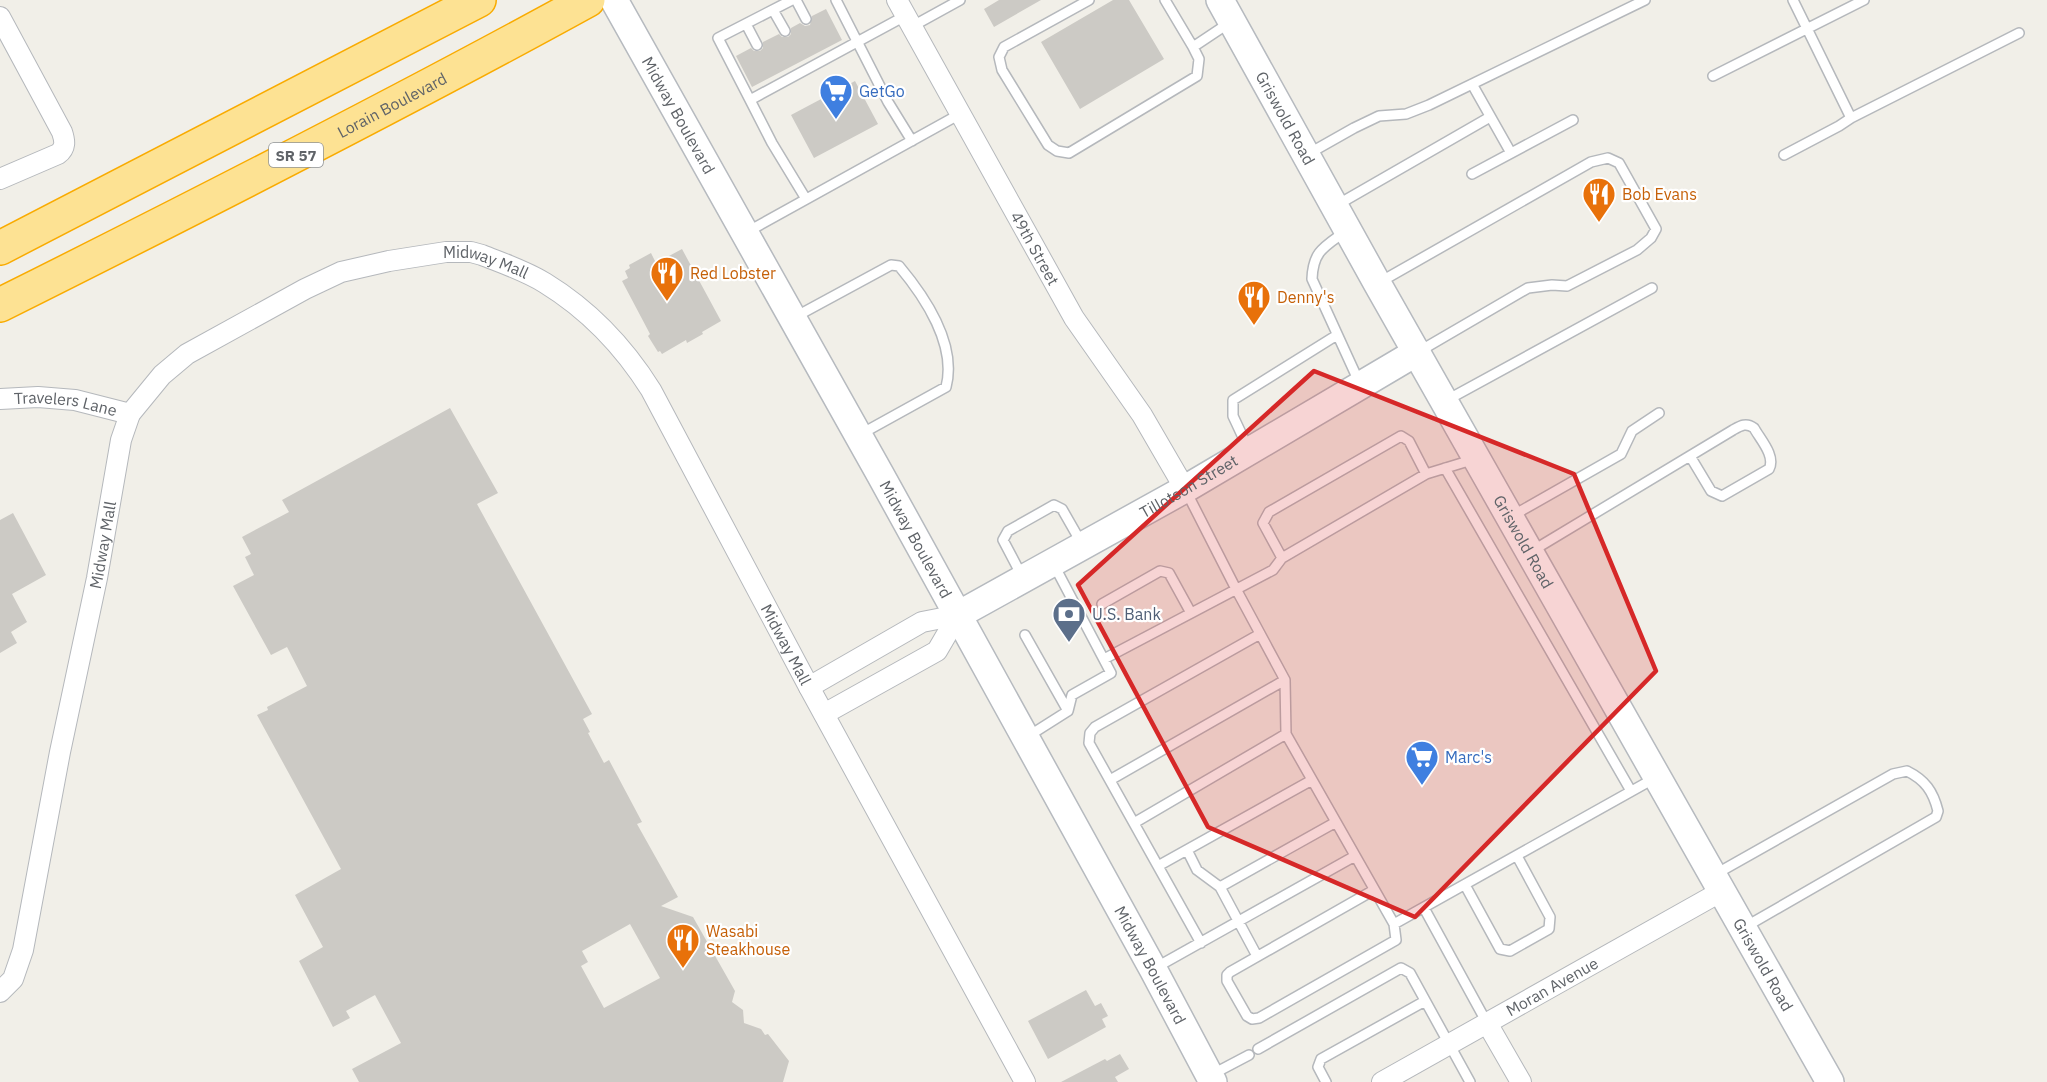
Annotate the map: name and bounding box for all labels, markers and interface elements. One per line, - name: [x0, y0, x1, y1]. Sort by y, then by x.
- street label: Midway Boulevard: [638, 53, 720, 177]
- street label: Lorain Boulevard: [334, 68, 450, 142]
- street label: Griswold Road: [1251, 68, 1319, 168]
- supermarket icon: GetGo: [818, 73, 854, 120]
- place label: GetGo: [859, 81, 905, 101]
- road number: SR 57: [269, 143, 323, 167]
- restaurant icon: Bob Evans: [1581, 176, 1617, 223]
- place label: Bob Evans: [1622, 184, 1697, 204]
- street label: 49th Street: [1007, 208, 1064, 289]
- street label: Midway Mall: [443, 242, 532, 283]
- restaurant icon: Red Lobster: [649, 255, 685, 302]
- place label: Red Lobster: [690, 263, 776, 283]
- restaurant icon: Denny's: [1236, 279, 1272, 326]
- place label: Denny's: [1277, 287, 1335, 307]
- street label: Travelers Lane: [13, 387, 119, 420]
- street label: Tillotson Street: [1136, 450, 1241, 522]
- street label: Midway Boulevard: [875, 477, 956, 602]
- street label: Griswold Road: [1489, 491, 1558, 592]
- street label: Midway Mall: [85, 499, 120, 591]
- bank icon: U.S. Bank: [1051, 596, 1087, 643]
- street label: Midway Mall: [757, 600, 816, 688]
- place label: U.S. Bank: [1092, 604, 1161, 624]
- supermarket icon: Marc's: [1404, 739, 1440, 786]
- place label: Marc's: [1445, 747, 1492, 767]
- street label: Midway Boulevard: [1110, 902, 1190, 1028]
- street label: Griswold Road: [1729, 914, 1798, 1015]
- place label: Wasabi Steakhouse: [706, 921, 791, 959]
- restaurant icon: Wasabi Steakhouse: [665, 922, 701, 969]
- street label: Moran Avenue: [1502, 953, 1602, 1020]

